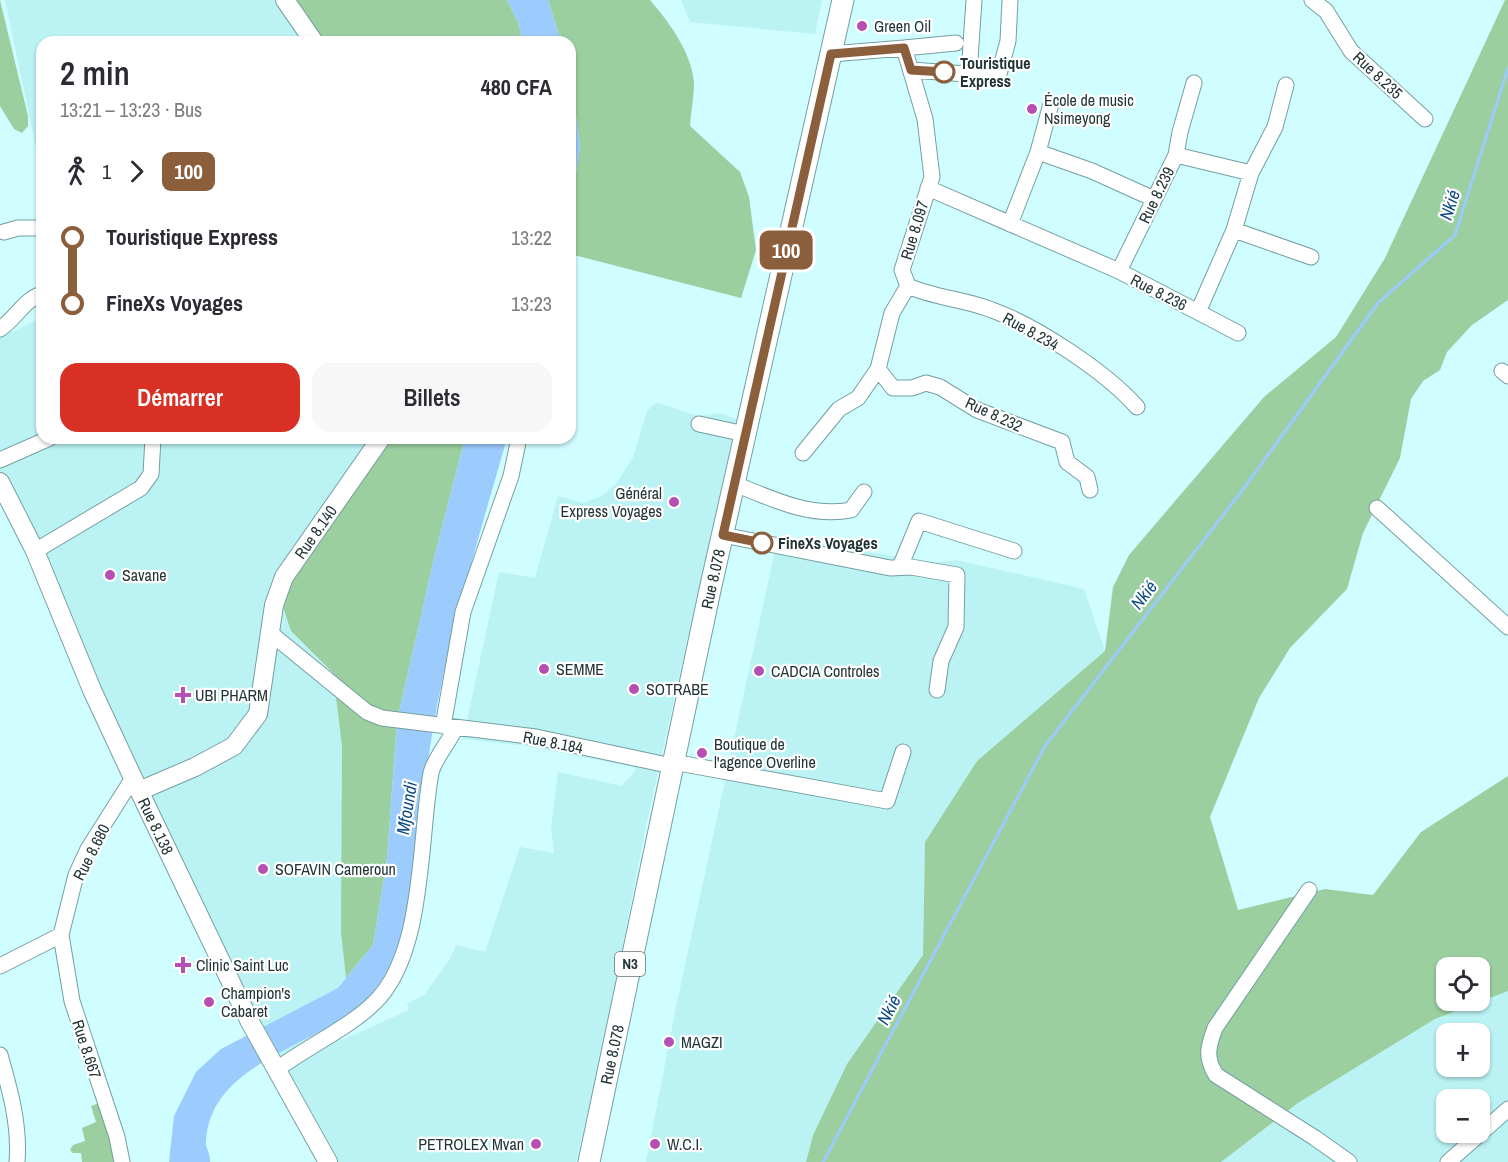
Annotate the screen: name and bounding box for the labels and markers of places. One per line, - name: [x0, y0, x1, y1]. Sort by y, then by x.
- place label: Green Oil: [874, 15, 931, 37]
- marker: Green Oil: [855, 19, 869, 33]
- place label: Touristique Express: [960, 52, 1030, 92]
- marker: Touristique Express: [933, 61, 955, 83]
- place label: École de music Nsimeyong: [1044, 89, 1134, 129]
- marker: École de music Nsimeyong: [1025, 102, 1039, 116]
- place label: Général Express Voyages: [561, 482, 662, 522]
- marker: Général Express Voyages: [667, 495, 681, 509]
- marker: FineXs Voyages: [751, 532, 773, 554]
- place label: FineXs Voyages: [778, 532, 878, 554]
- place label: Savane: [122, 564, 167, 586]
- marker: Savane: [103, 568, 117, 582]
- place label: SEMME: [556, 658, 604, 680]
- place label: CADCIA Controles: [771, 660, 880, 682]
- marker: SEMME: [537, 662, 551, 676]
- marker: CADCIA Controles: [752, 664, 766, 678]
- place label: SOTRABE: [646, 678, 709, 700]
- marker: SOTRABE: [627, 682, 641, 696]
- place label: UBI PHARM: [195, 684, 268, 706]
- marker: UBI PHARM: [176, 688, 190, 702]
- place label: Boutique de l'agence Overline: [714, 733, 816, 773]
- marker: Boutique de l'agence Overline: [695, 746, 709, 760]
- place label: SOFAVIN Cameroun: [275, 858, 396, 880]
- marker: SOFAVIN Cameroun: [256, 862, 270, 876]
- place label: Clinic Saint Luc: [196, 954, 289, 976]
- marker: Clinic Saint Luc: [174, 956, 192, 974]
- place label: Champion's Cabaret: [221, 982, 291, 1022]
- marker: Champion's Cabaret: [202, 995, 216, 1009]
- place label: MAGZI: [681, 1031, 723, 1053]
- marker: MAGZI: [662, 1035, 676, 1049]
- place label: PETROLEX Mvan: [418, 1133, 524, 1155]
- place label: W.C.I.: [667, 1133, 703, 1155]
- marker: PETROLEX Mvan: [529, 1137, 543, 1151]
- marker: W.C.I.: [648, 1137, 662, 1151]

